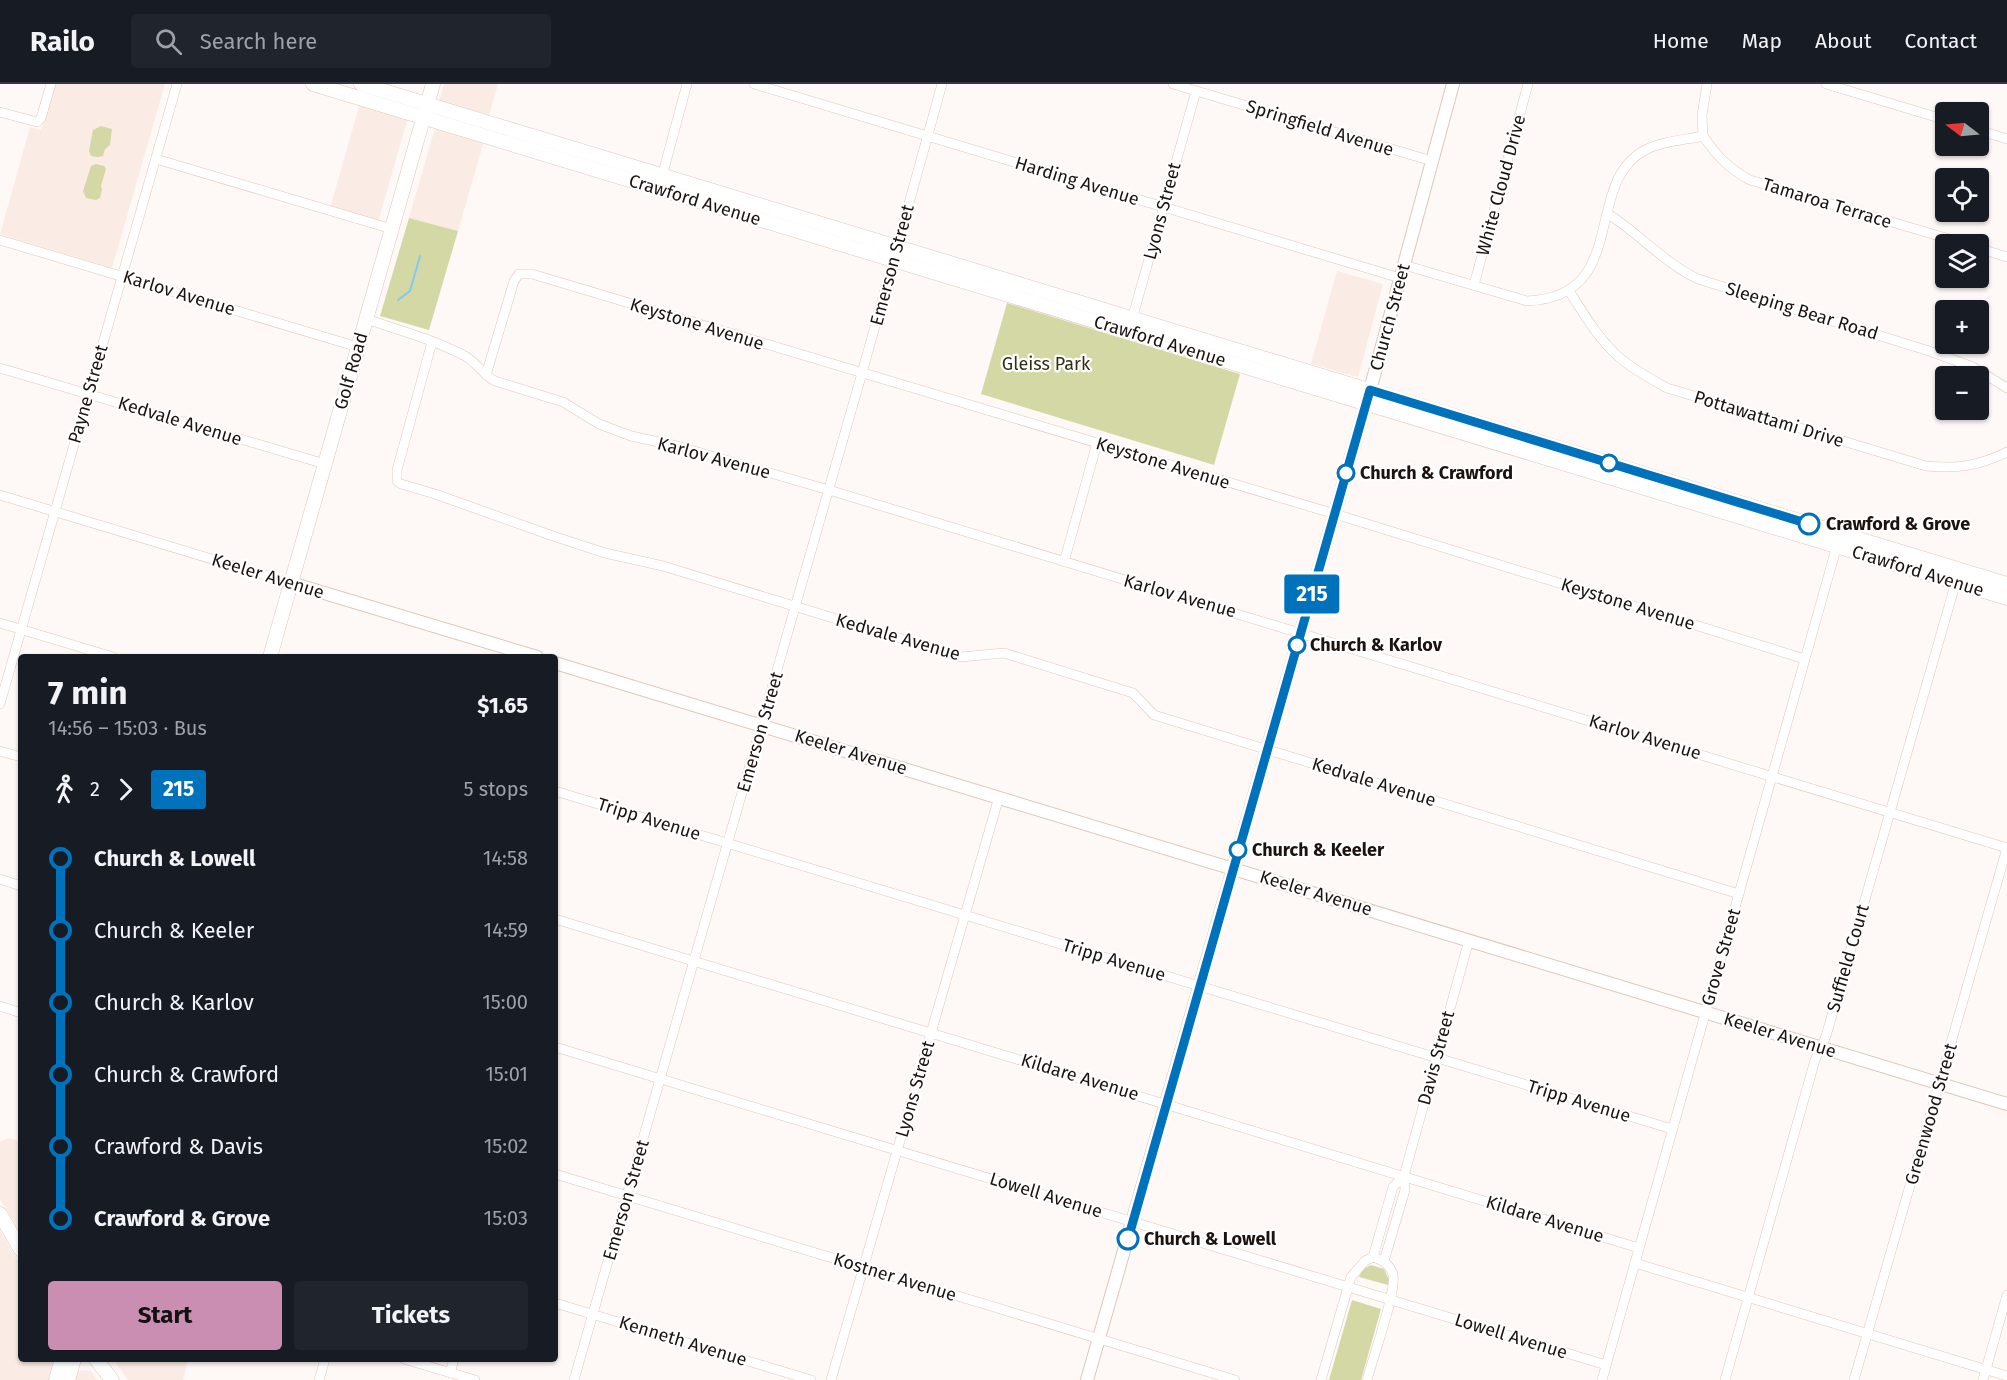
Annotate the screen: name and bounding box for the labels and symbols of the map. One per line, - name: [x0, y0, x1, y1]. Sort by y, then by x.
- street label: Springfield Avenue: [1244, 95, 1396, 161]
- north arrow: [1935, 102, 1989, 156]
- street label: White Cloud Drive: [1472, 112, 1530, 258]
- street label: Harding Avenue: [1012, 152, 1142, 210]
- street label: Lyons Street: [1138, 160, 1186, 262]
- street label: Crawford Avenue: [626, 169, 764, 231]
- street label: Tamaroa Terrace: [1760, 173, 1894, 233]
- street label: Emerson Street: [865, 202, 919, 328]
- street label: Church Street: [1365, 261, 1415, 373]
- street label: Karlov Avenue: [120, 265, 238, 321]
- street label: Sleeping Bear Road: [1723, 277, 1881, 345]
- street label: Keystone Avenue: [627, 293, 767, 355]
- street label: Crawford Avenue: [1091, 310, 1229, 372]
- street label: Golf Road: [329, 330, 373, 412]
- street label: Payne Street: [63, 342, 113, 446]
- park label: Gleiss Park: [1002, 353, 1091, 375]
- street label: Pottawattami Drive: [1691, 386, 1847, 452]
- street label: Kedvale Avenue: [115, 392, 245, 450]
- street label: Karlov Avenue: [655, 432, 773, 484]
- street label: Keystone Avenue: [1093, 432, 1233, 494]
- unlabelled marker: [1600, 454, 1618, 472]
- place label: Church & Crawford: [1360, 462, 1513, 484]
- marker: Church & Crawford: [1337, 464, 1355, 482]
- marker: Crawford & Grove: [1798, 513, 1820, 535]
- place label: Crawford & Grove: [1826, 513, 1970, 535]
- street label: Crawford Avenue: [1849, 540, 1987, 602]
- street label: Keeler Avenue: [209, 548, 327, 604]
- street label: Karlov Avenue: [1121, 569, 1239, 623]
- street label: Keystone Avenue: [1558, 573, 1698, 635]
- line badge: 215: [1278, 574, 1346, 614]
- street label: Kedvale Avenue: [833, 609, 963, 665]
- place label: Church & Karlov: [1310, 634, 1443, 656]
- marker: Church & Karlov: [1288, 636, 1306, 654]
- street label: Emerson Street: [732, 669, 788, 795]
- street label: Karlov Avenue: [1586, 709, 1704, 765]
- street label: Keeler Avenue: [792, 724, 910, 780]
- street label: Kedvale Avenue: [1309, 753, 1439, 811]
- street label: Tripp Avenue: [595, 793, 703, 845]
- place label: Church & Keeler: [1252, 839, 1385, 861]
- marker: Church & Keeler: [1229, 841, 1247, 859]
- street label: Keeler Avenue: [1257, 865, 1375, 921]
- street label: Suffield Court: [1822, 901, 1874, 1015]
- street label: Grove Street: [1697, 905, 1746, 1008]
- street label: Tripp Avenue: [1060, 934, 1168, 986]
- street label: Keeler Avenue: [1721, 1007, 1839, 1063]
- street label: Davis Street: [1413, 1008, 1459, 1108]
- street label: Lyons Street: [891, 1038, 939, 1140]
- street label: Greenwood Street: [1900, 1040, 1962, 1187]
- street label: Kildare Avenue: [1018, 1049, 1142, 1105]
- street label: Tripp Avenue: [1525, 1075, 1633, 1127]
- street label: Emerson Street: [598, 1137, 654, 1263]
- street label: Lowell Avenue: [987, 1167, 1105, 1223]
- street label: Kildare Avenue: [1483, 1191, 1607, 1247]
- marker: Church & Lowell: [1117, 1228, 1139, 1250]
- place label: Church & Lowell: [1144, 1228, 1277, 1250]
- street label: Kostner Avenue: [831, 1248, 959, 1306]
- street label: Lowell Avenue: [1452, 1308, 1570, 1364]
- street label: Kenneth Avenue: [616, 1311, 750, 1371]

